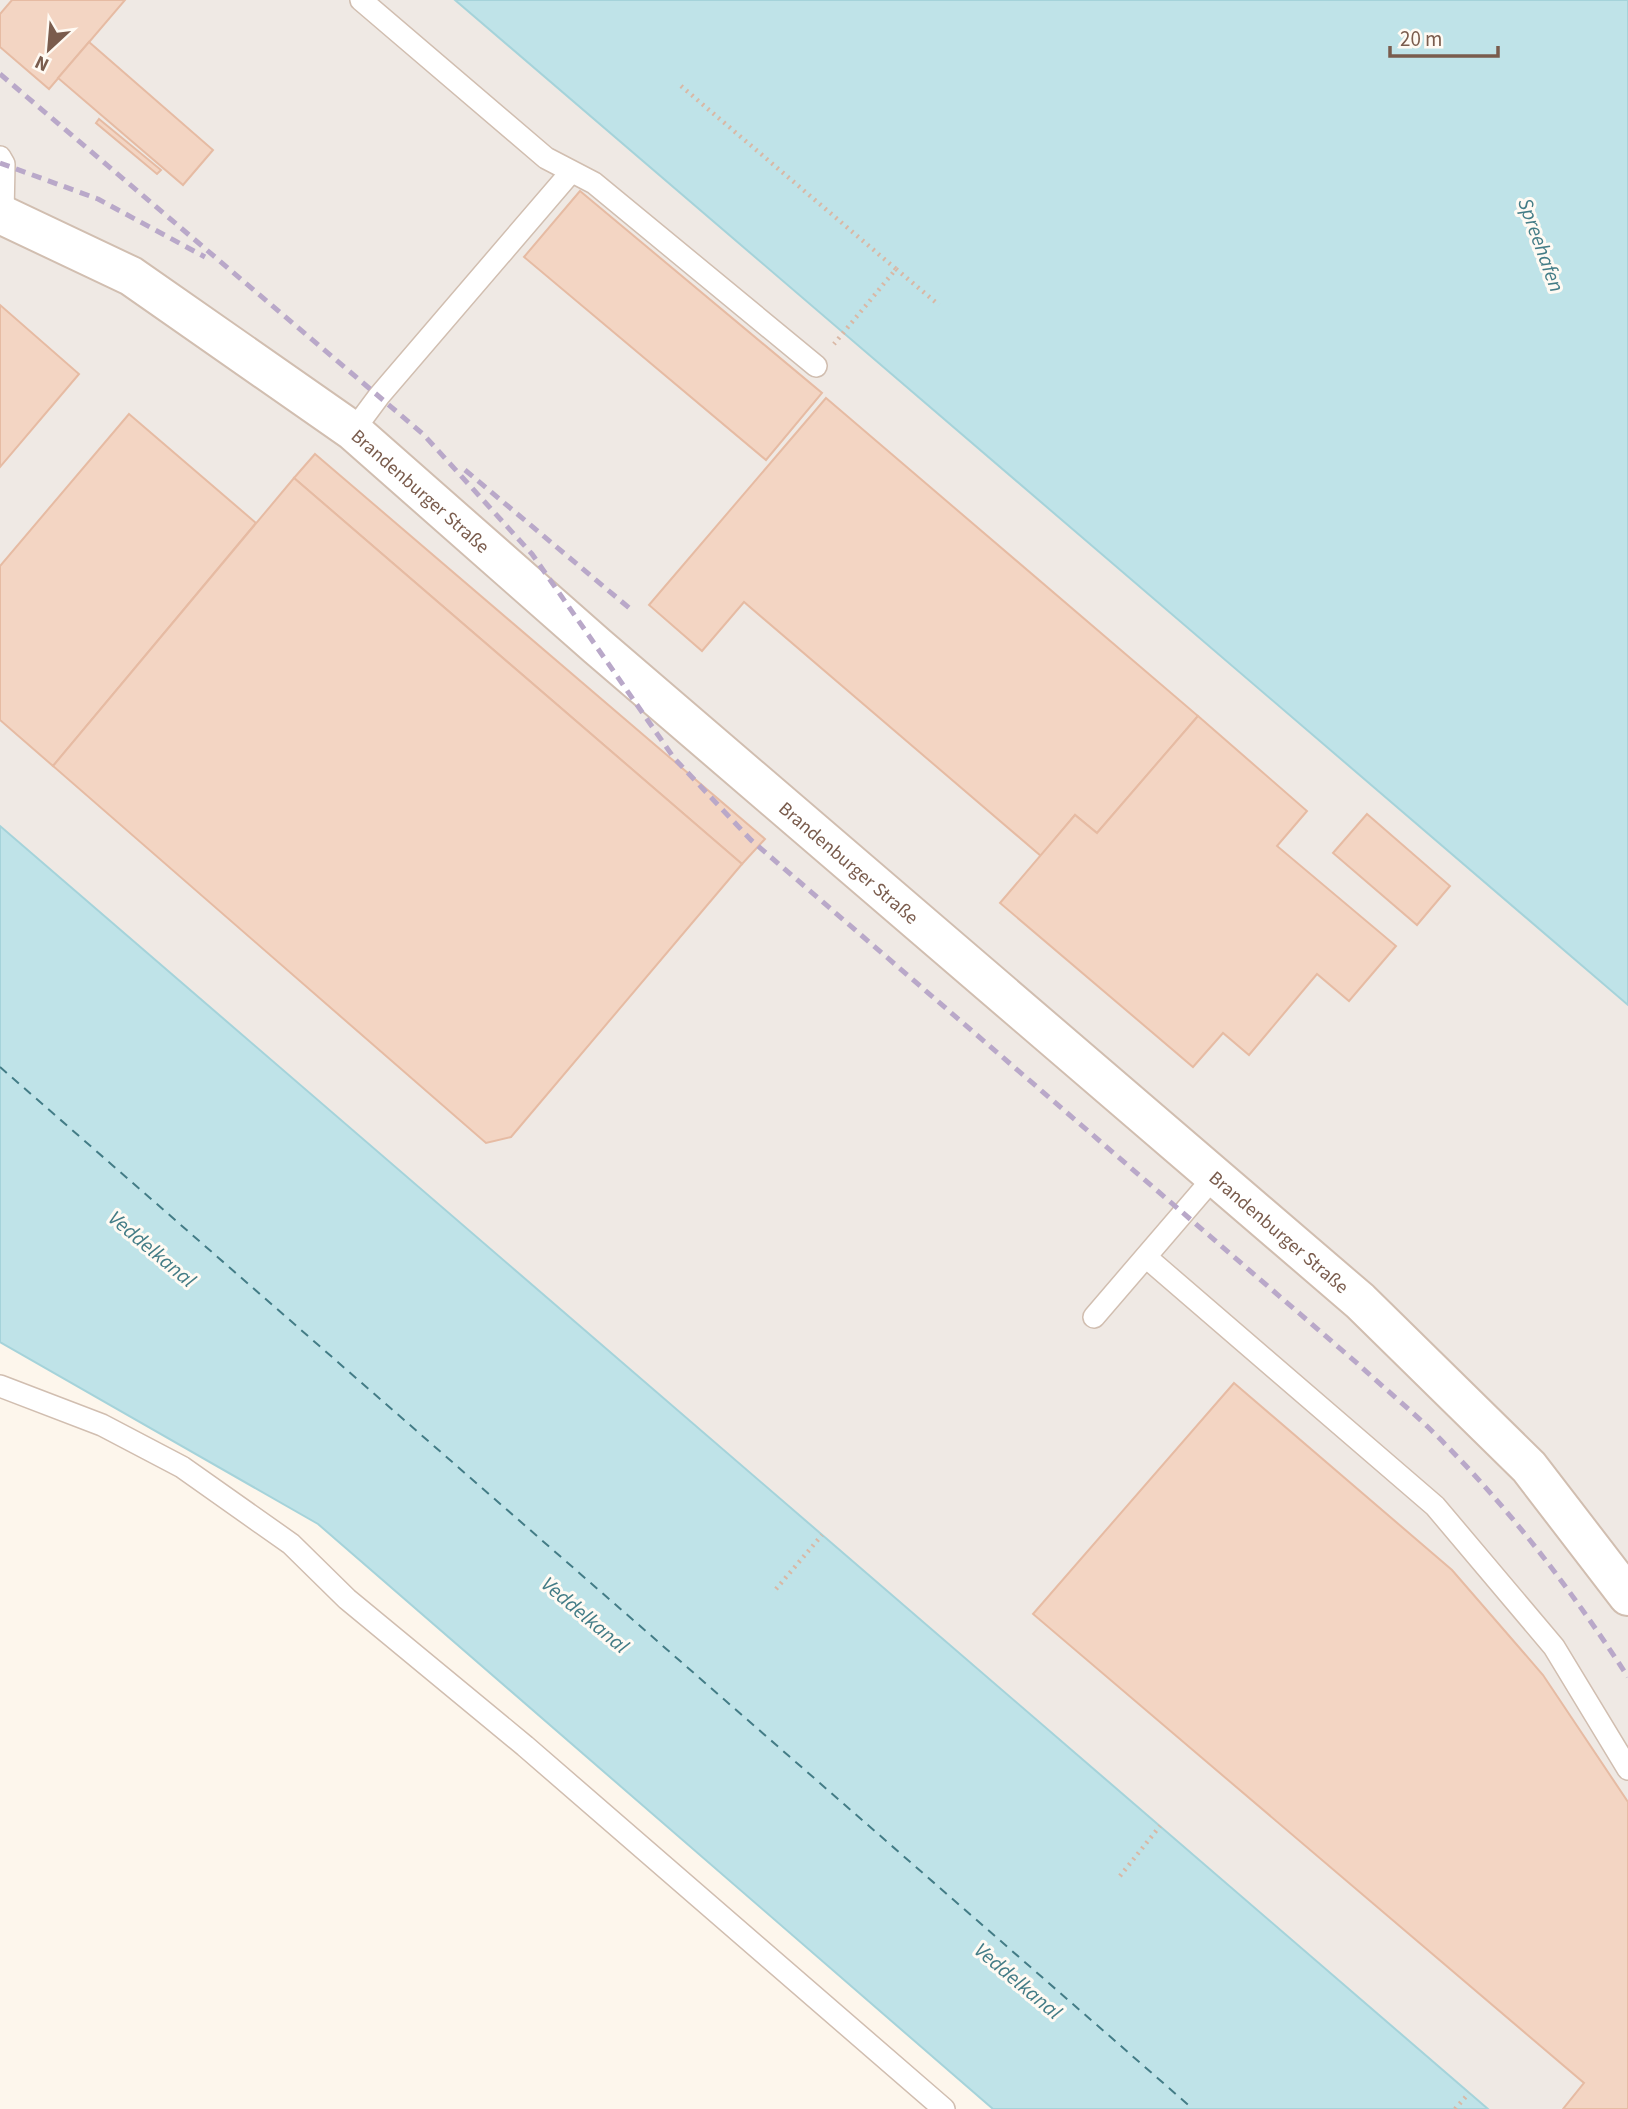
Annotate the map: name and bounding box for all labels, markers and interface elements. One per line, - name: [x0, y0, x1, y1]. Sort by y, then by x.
- north arrow: [14, 14, 84, 84]
- scale bar: [1390, 14, 1498, 58]
- text: 20 m: [1400, 24, 1442, 54]
- text: N: [31, 48, 54, 78]
- water label: Spreehafen: [1510, 194, 1572, 296]
- street label: Brandenburger Straße: [345, 423, 495, 560]
- street label: Brandenburger Straße: [772, 796, 924, 931]
- street label: Brandenburger Straße: [1203, 1165, 1354, 1300]
- water label: Veddelkanal: [102, 1203, 203, 1295]
- water label: Veddelkanal: [535, 1569, 636, 1661]
- water label: Veddelkanal: [968, 1935, 1069, 2027]

